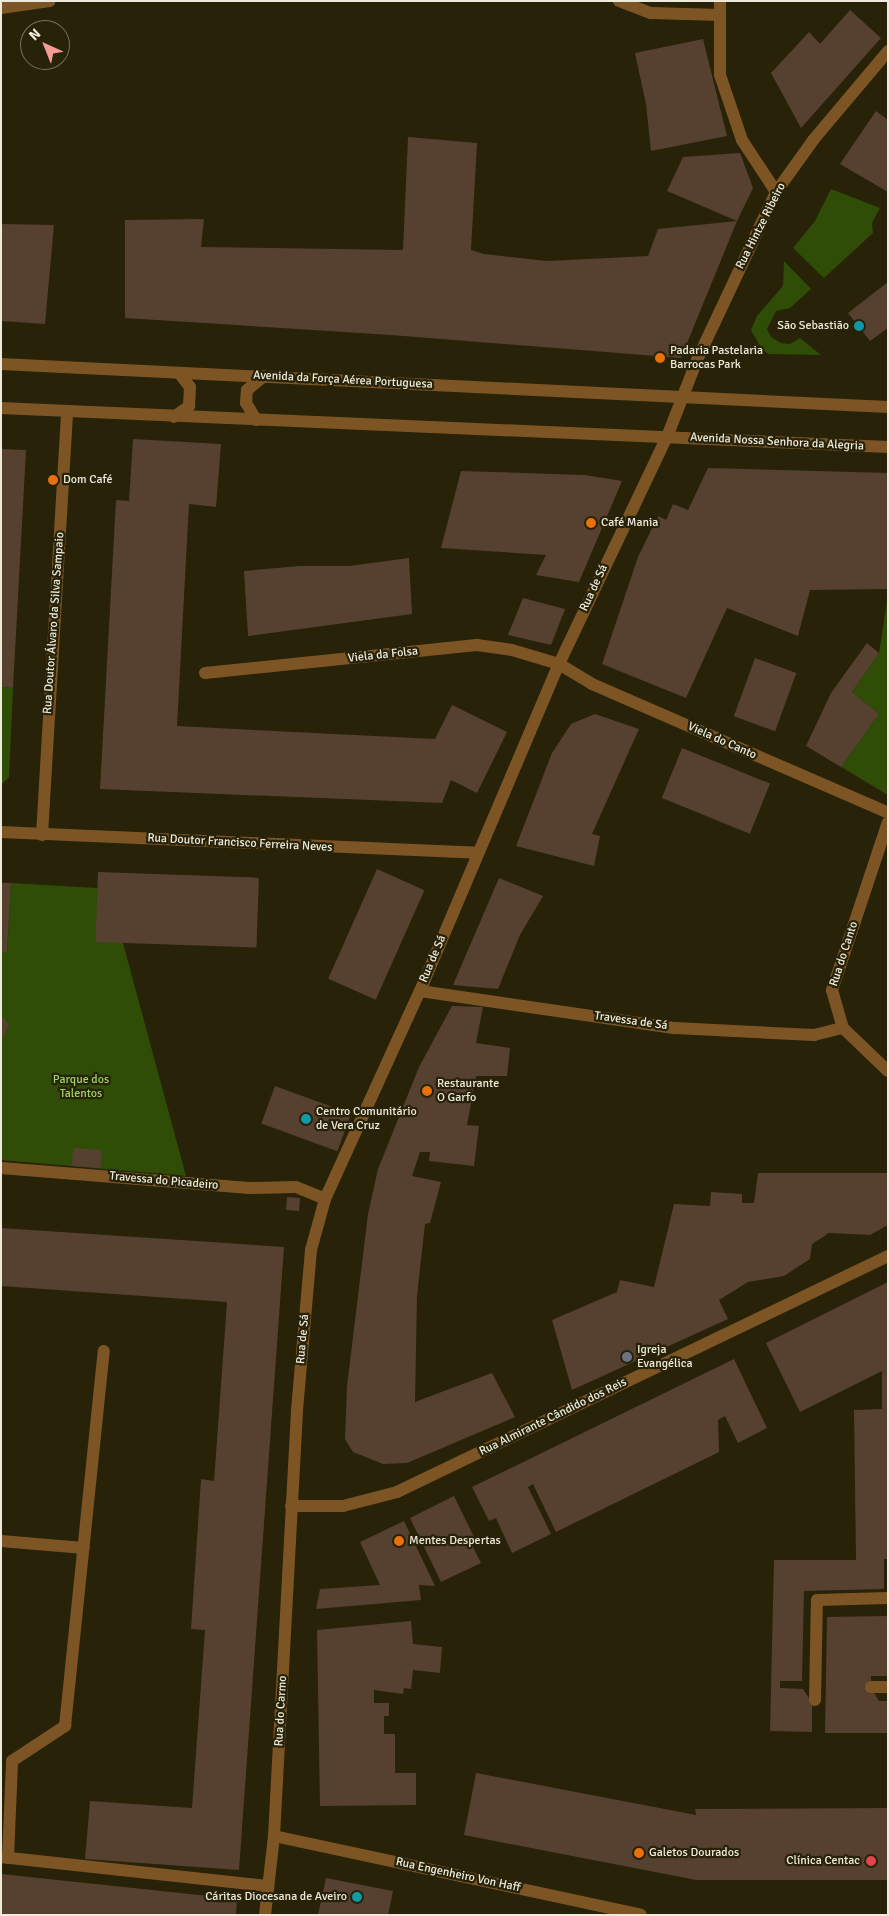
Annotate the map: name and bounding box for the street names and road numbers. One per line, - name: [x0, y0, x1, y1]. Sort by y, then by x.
- street label: Rua Hintze Ribeiro: [733, 180, 789, 272]
- street label: Avenida da Força Aérea Portuguesa: [253, 368, 433, 392]
- street label: Avenida Nossa Senhora da Alegria: [690, 430, 864, 454]
- street label: Rua Doutor Álvaro da Silva Sampaio: [40, 532, 68, 714]
- street label: Rua de Sá: [577, 562, 611, 614]
- street label: Viela da Folsa: [347, 644, 419, 666]
- street label: Viela do Canto: [685, 719, 759, 763]
- street label: Rua Doutor Francisco Ferreira Neves: [147, 831, 333, 855]
- street label: Rua do Canto: [827, 920, 861, 988]
- street label: Rua de Sá: [417, 933, 449, 985]
- street label: Travessa de Sá: [593, 1009, 669, 1033]
- street label: Travessa do Picadeiro: [109, 1169, 219, 1193]
- street label: Rua de Sá: [294, 1313, 312, 1365]
- street label: Rua Almirante Cândido dos Reis: [477, 1375, 629, 1459]
- street label: Rua do Carmo: [272, 1675, 290, 1747]
- street label: Rua Engenheiro Von Haff: [394, 1855, 522, 1895]

